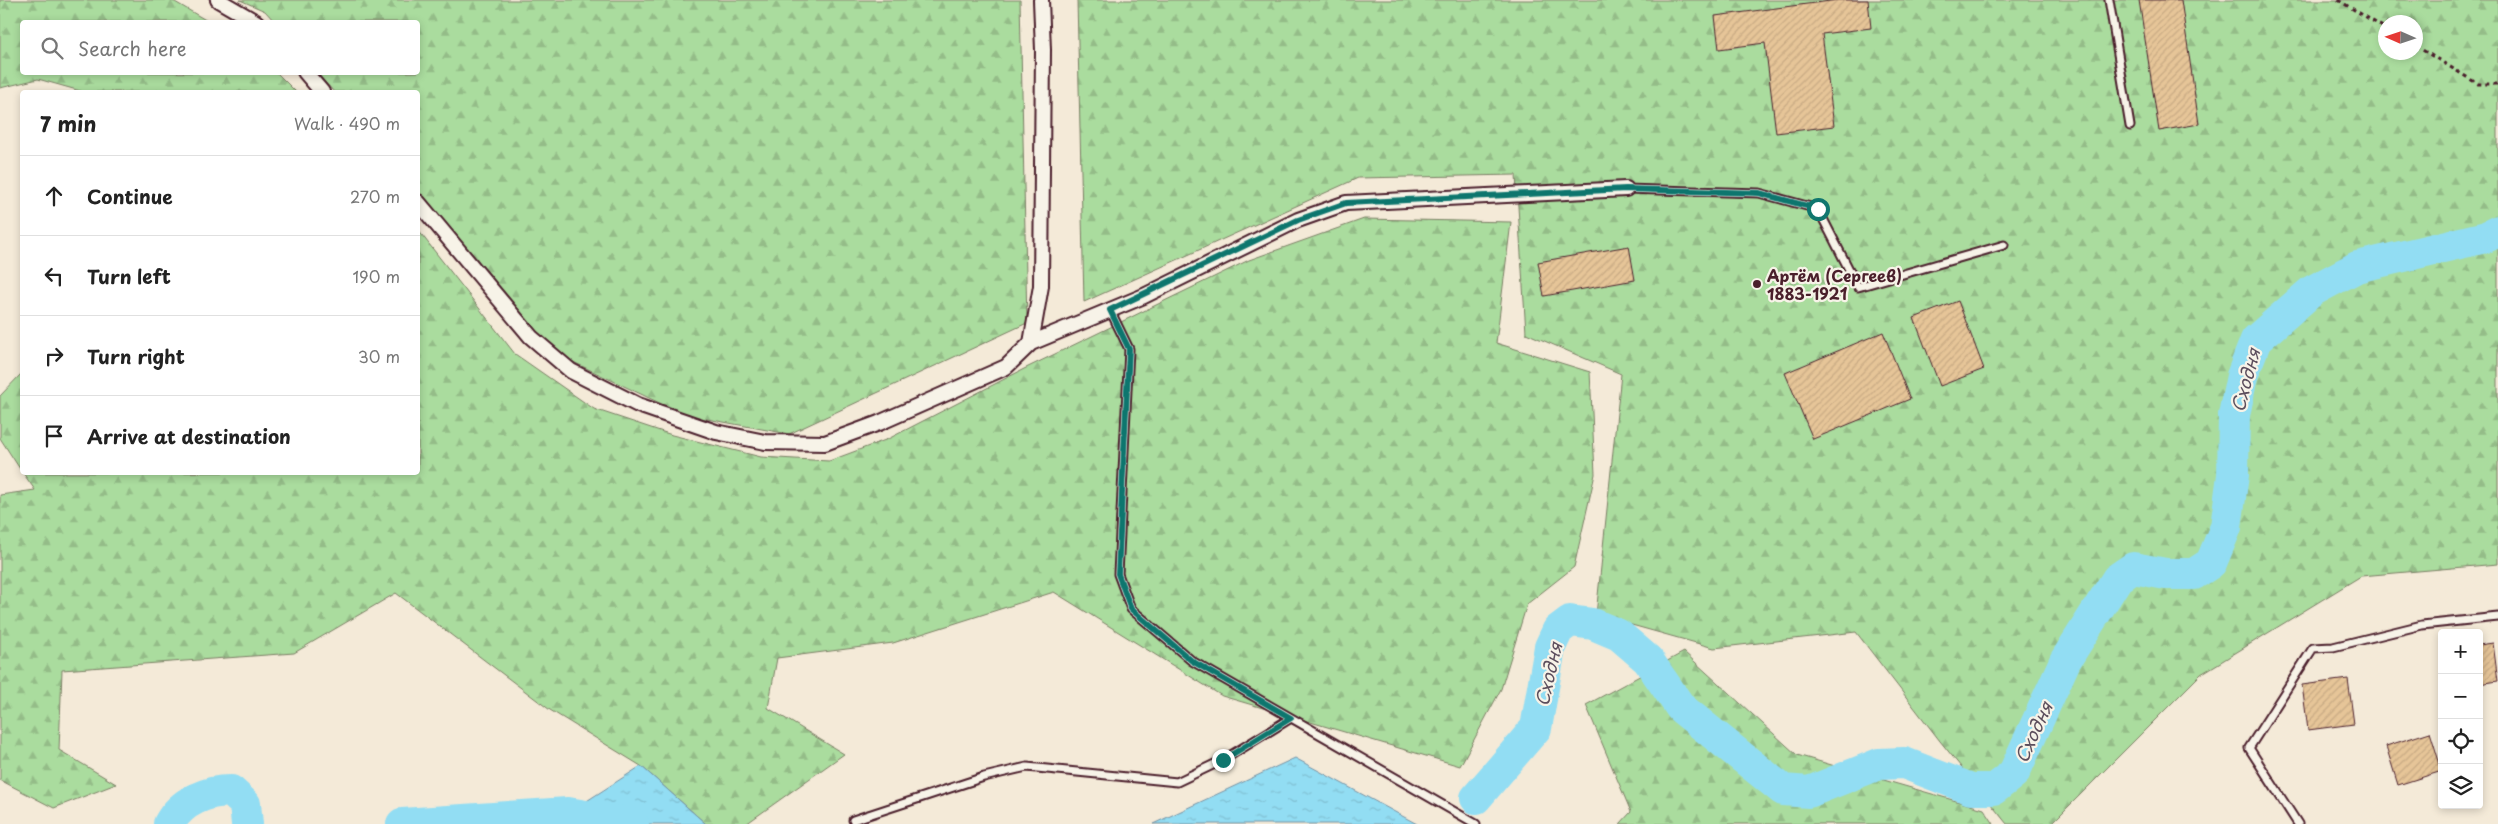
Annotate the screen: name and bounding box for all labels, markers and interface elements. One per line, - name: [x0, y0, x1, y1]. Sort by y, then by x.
- north arrow: [2378, 15, 2423, 60]
- search box: [20, 20, 420, 75]
- icon: search: [38, 34, 66, 62]
- text: Search here: [78, 34, 187, 62]
- text: 7 min: [40, 107, 96, 139]
- text: Walk · 490 m: [294, 111, 400, 135]
- icon: ahead: [40, 182, 68, 210]
- text: Continue: [87, 182, 173, 210]
- text: 270 m: [350, 184, 400, 208]
- route start: [1807, 198, 1830, 221]
- icon: left: [40, 262, 68, 290]
- text: Turn left: [87, 262, 171, 290]
- place label: Артём (Сергеев) 1883-1921: [1767, 263, 1902, 305]
- text: 190 m: [352, 264, 400, 288]
- marker: Артём (Сергеев) 1883-1921: [1751, 278, 1763, 290]
- icon: right: [40, 342, 68, 370]
- text: Turn right: [87, 342, 185, 370]
- text: 30 m: [358, 344, 400, 368]
- water label: Сходня: [2224, 344, 2267, 415]
- icon: arrive: [40, 422, 68, 450]
- text: Arrive at destination: [87, 422, 291, 450]
- map controls: [2438, 629, 2483, 809]
- button: +: [2438, 629, 2483, 674]
- water label: Сходня: [1528, 638, 1569, 709]
- button: −: [2438, 674, 2483, 719]
- water label: Сходня: [2007, 696, 2059, 767]
- button: locate: [2438, 719, 2483, 764]
- route end: [1212, 749, 1235, 772]
- button: layers: [2438, 764, 2483, 809]

